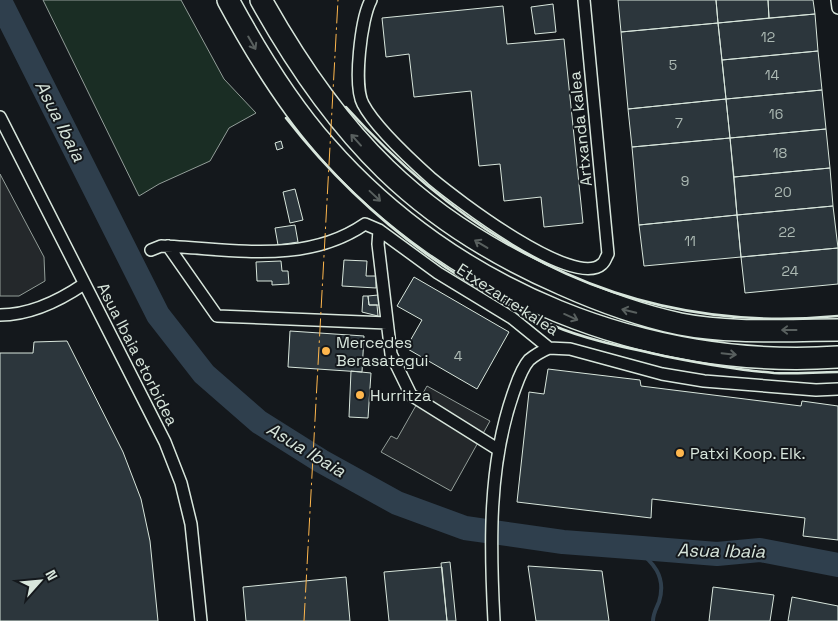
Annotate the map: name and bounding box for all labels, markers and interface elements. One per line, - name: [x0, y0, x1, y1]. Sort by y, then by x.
- house number: 12: [761, 28, 775, 46]
- one-way arrow: [247, 35, 257, 49]
- house number: 5: [669, 56, 677, 74]
- house number: 14: [765, 66, 780, 84]
- street label: Artxanda kalea: [564, 70, 597, 188]
- water label: Asua Ibaia: [30, 76, 91, 166]
- house number: 16: [769, 105, 783, 123]
- house number: 7: [675, 114, 683, 132]
- one-way arrow: [351, 134, 362, 147]
- house number: 18: [773, 144, 788, 162]
- house number: 9: [681, 172, 689, 190]
- house number: 20: [774, 183, 792, 201]
- one-way arrow: [368, 190, 381, 202]
- house number: 22: [779, 223, 795, 241]
- house number: 11: [684, 232, 696, 250]
- one-way arrow: [474, 238, 488, 248]
- street label: Etxezarre kalea: [453, 259, 563, 340]
- house number: 24: [782, 262, 799, 280]
- street label: Asua Ibaia etorbidea: [92, 279, 183, 429]
- one-way arrow: [621, 305, 637, 315]
- one-way arrow: [563, 313, 578, 323]
- one-way arrow: [782, 326, 798, 335]
- place label: Mercedes Berasategui: [336, 332, 429, 371]
- marker: Mercedes Berasategui: [320, 345, 332, 357]
- house number: 4: [454, 347, 463, 365]
- one-way arrow: [721, 349, 737, 359]
- place label: Hurritza: [370, 385, 431, 406]
- marker: Hurritza: [354, 389, 366, 401]
- water label: Asua Ibaia: [263, 417, 350, 482]
- place label: Patxi Koop. Elk.: [690, 443, 806, 464]
- marker: Patxi Koop. Elk.: [674, 447, 686, 459]
- water label: Asua Ibaia: [677, 538, 766, 563]
- north arrow: [15, 556, 65, 606]
- text: N: [41, 567, 62, 583]

